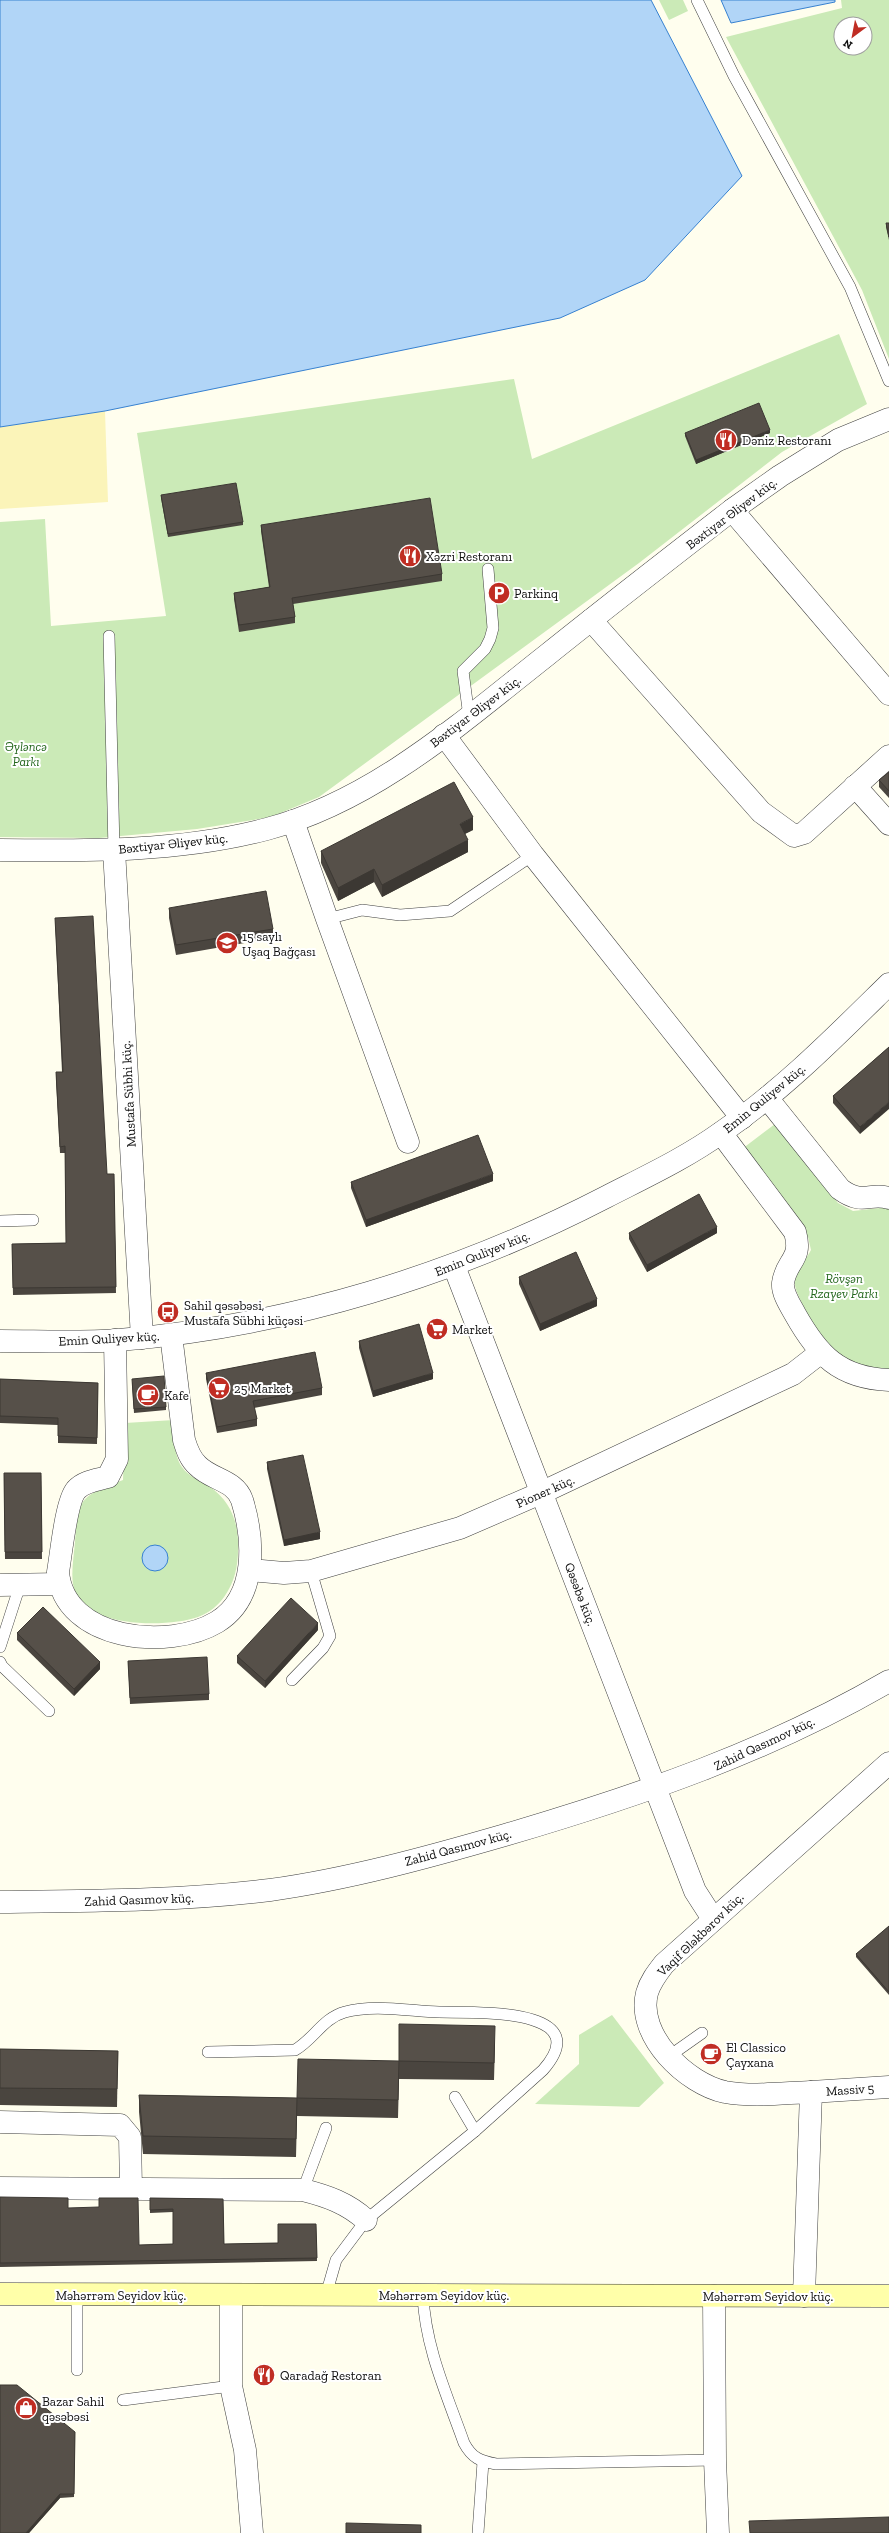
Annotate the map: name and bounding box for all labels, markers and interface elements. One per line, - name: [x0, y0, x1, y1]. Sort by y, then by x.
- north arrow: [833, 16, 873, 56]
- text: N: [840, 36, 855, 52]
- restaurant icon: Dəniz Restoranı: [713, 427, 739, 453]
- place label: Dəniz Restoranı: [742, 433, 832, 448]
- street label: Bəxtiyar Əliyev küç.: [683, 474, 780, 552]
- restaurant icon: Xəzri Restoranı: [397, 543, 423, 569]
- place label: Xəzri Restoranı: [426, 549, 513, 564]
- parking icon: Parkinq: [486, 580, 512, 606]
- place label: Parkinq: [514, 586, 558, 601]
- street label: Bəxtiyar Əliyev küç.: [427, 672, 524, 750]
- park label: Əyləncə Parkı: [5, 739, 47, 769]
- street label: Bəxtiyar Əliyev küç.: [118, 830, 228, 857]
- place label: 15 saylı Uşaq Bağçası: [242, 929, 316, 959]
- school or university icon: 15 saylı Uşaq Bağçası: [214, 930, 240, 956]
- street label: Mustafa Sübhi küç.: [118, 1040, 139, 1148]
- street label: Emin Quliyev küç.: [720, 1061, 808, 1136]
- street label: Emin Quliyev küç.: [432, 1228, 532, 1279]
- park label: Rövşən Rzayev Parkı: [810, 1271, 878, 1301]
- place label: Sahil qəsəbəsi, Mustafa Sübhi küçəsi: [184, 1298, 304, 1328]
- bus stop icon: Sahil qəsəbəsi, Mustafa Sübhi küçəsi: [155, 1299, 181, 1325]
- supermarket icon: Market: [424, 1316, 450, 1342]
- place label: Market: [452, 1322, 493, 1337]
- street label: Emin Quliyev küç.: [58, 1328, 160, 1349]
- supermarket icon: 25 Market: [206, 1375, 232, 1401]
- place label: 25 Market: [234, 1381, 291, 1396]
- cafe icon: Kafe: [135, 1382, 161, 1408]
- place label: Kafe: [164, 1388, 189, 1403]
- street label: Pioner küç.: [514, 1472, 577, 1511]
- street label: Qəsəbə küç.: [562, 1561, 599, 1628]
- street label: Zahid Qasımov küç.: [711, 1713, 817, 1773]
- street label: Zahid Qasımov küç.: [403, 1826, 513, 1869]
- street label: Vaqif Ələkbərov küç.: [654, 1889, 746, 1980]
- street label: Zahid Qasımov küç.: [84, 1890, 194, 1909]
- place label: El Classico Çayxana: [726, 2040, 786, 2070]
- cafe icon: El Classico Çayxana: [698, 2041, 724, 2067]
- street label: Massiv 5: [825, 2080, 875, 2099]
- street label: Məhərrəm Seyidov küç.: [56, 2288, 186, 2303]
- street label: Məhərrəm Seyidov küç.: [379, 2288, 509, 2303]
- street label: Məhərrəm Seyidov küç.: [703, 2289, 833, 2304]
- restaurant icon: Qaradağ Restoran: [251, 2362, 277, 2388]
- place label: Qaradağ Restoran: [280, 2368, 382, 2383]
- place label: Bazar Sahil qəsəbəsi: [42, 2394, 105, 2424]
- shop icon: Bazar Sahil qəsəbəsi: [13, 2395, 39, 2421]

